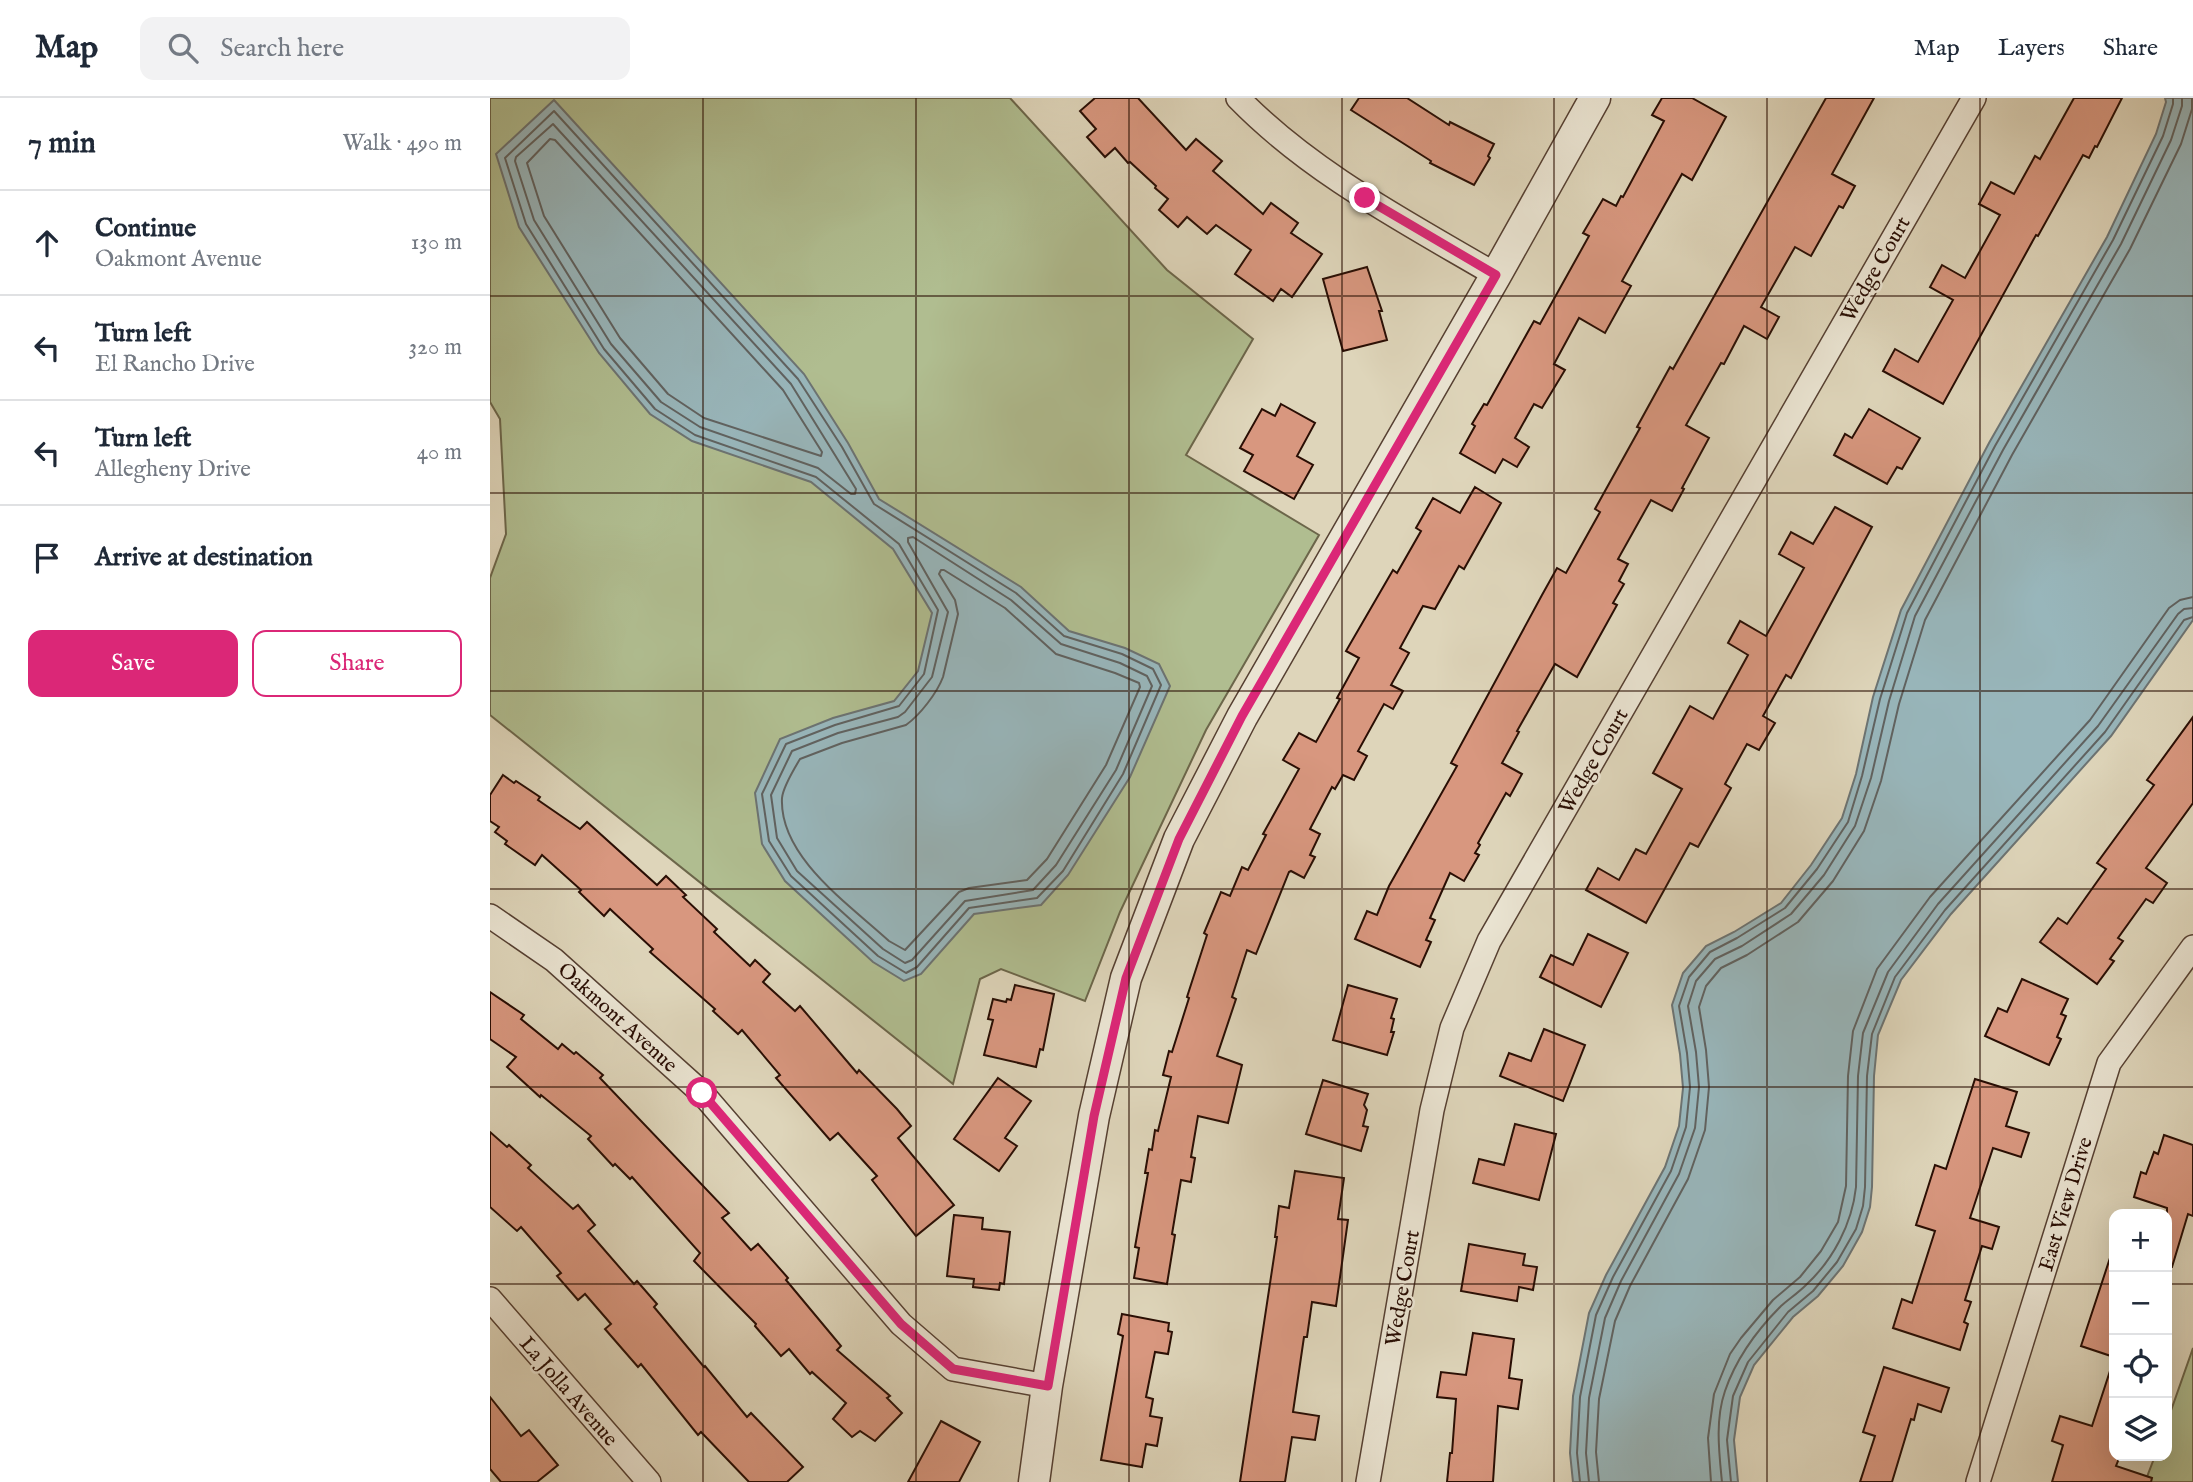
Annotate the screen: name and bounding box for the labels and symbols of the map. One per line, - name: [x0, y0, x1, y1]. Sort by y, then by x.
- route end: [1349, 182, 1380, 213]
- street label: Wedge Court: [1835, 212, 1917, 327]
- street label: Wedge Court: [1553, 704, 1635, 819]
- street label: Oakmont Avenue: [551, 957, 683, 1079]
- route start: [686, 1077, 717, 1108]
- street label: East View Drive: [2033, 1134, 2100, 1275]
- street label: Wedge Court: [1380, 1228, 1427, 1348]
- street label: La Jolla Avenue: [513, 1331, 623, 1453]

